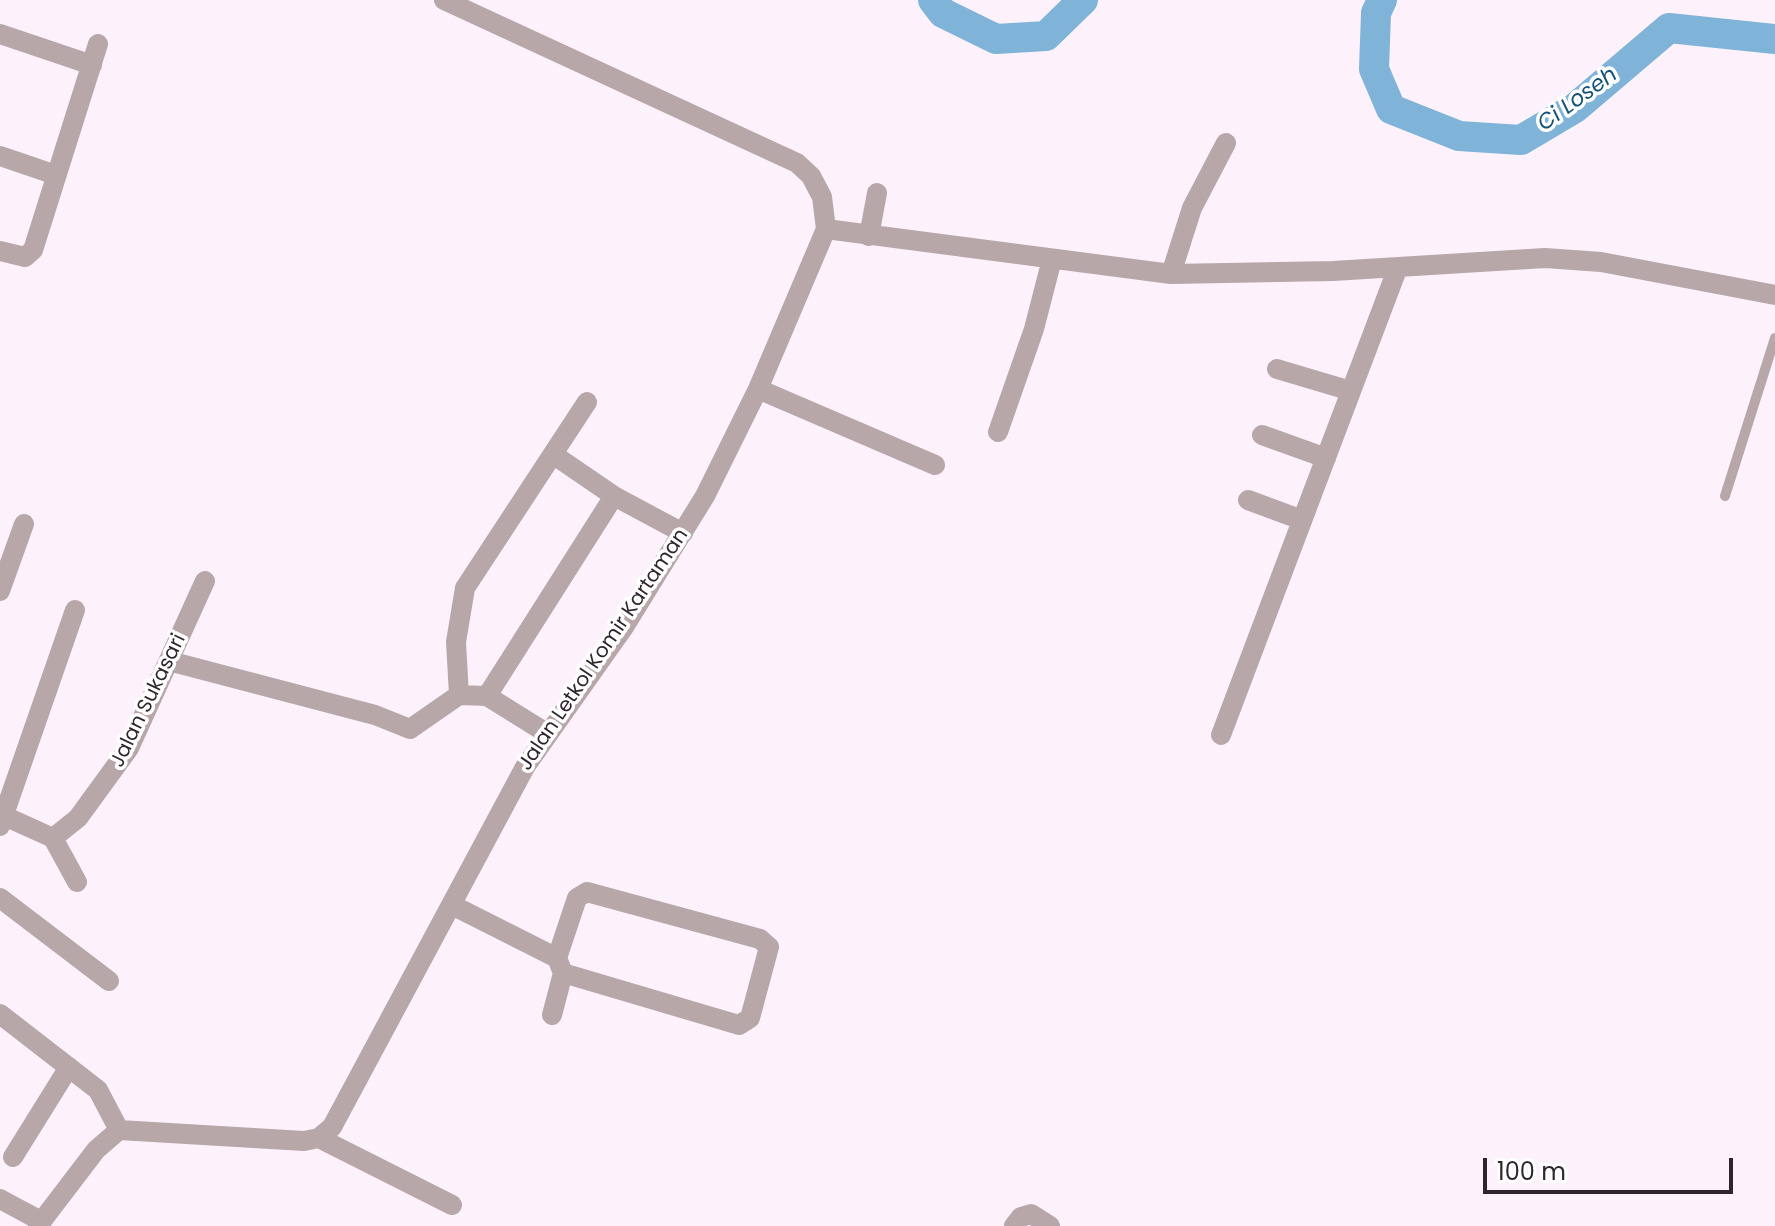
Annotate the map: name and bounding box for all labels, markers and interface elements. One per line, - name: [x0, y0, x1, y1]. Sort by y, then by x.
- water label: Ci Loseh: [1533, 62, 1623, 138]
- street label: Jalan Letkol Komir Kartaman: [514, 525, 694, 775]
- street label: Jalan Sukasari: [106, 630, 192, 772]
- scale bar: [1487, 1142, 1737, 1192]
- text: 100 m: [1497, 1155, 1566, 1188]

